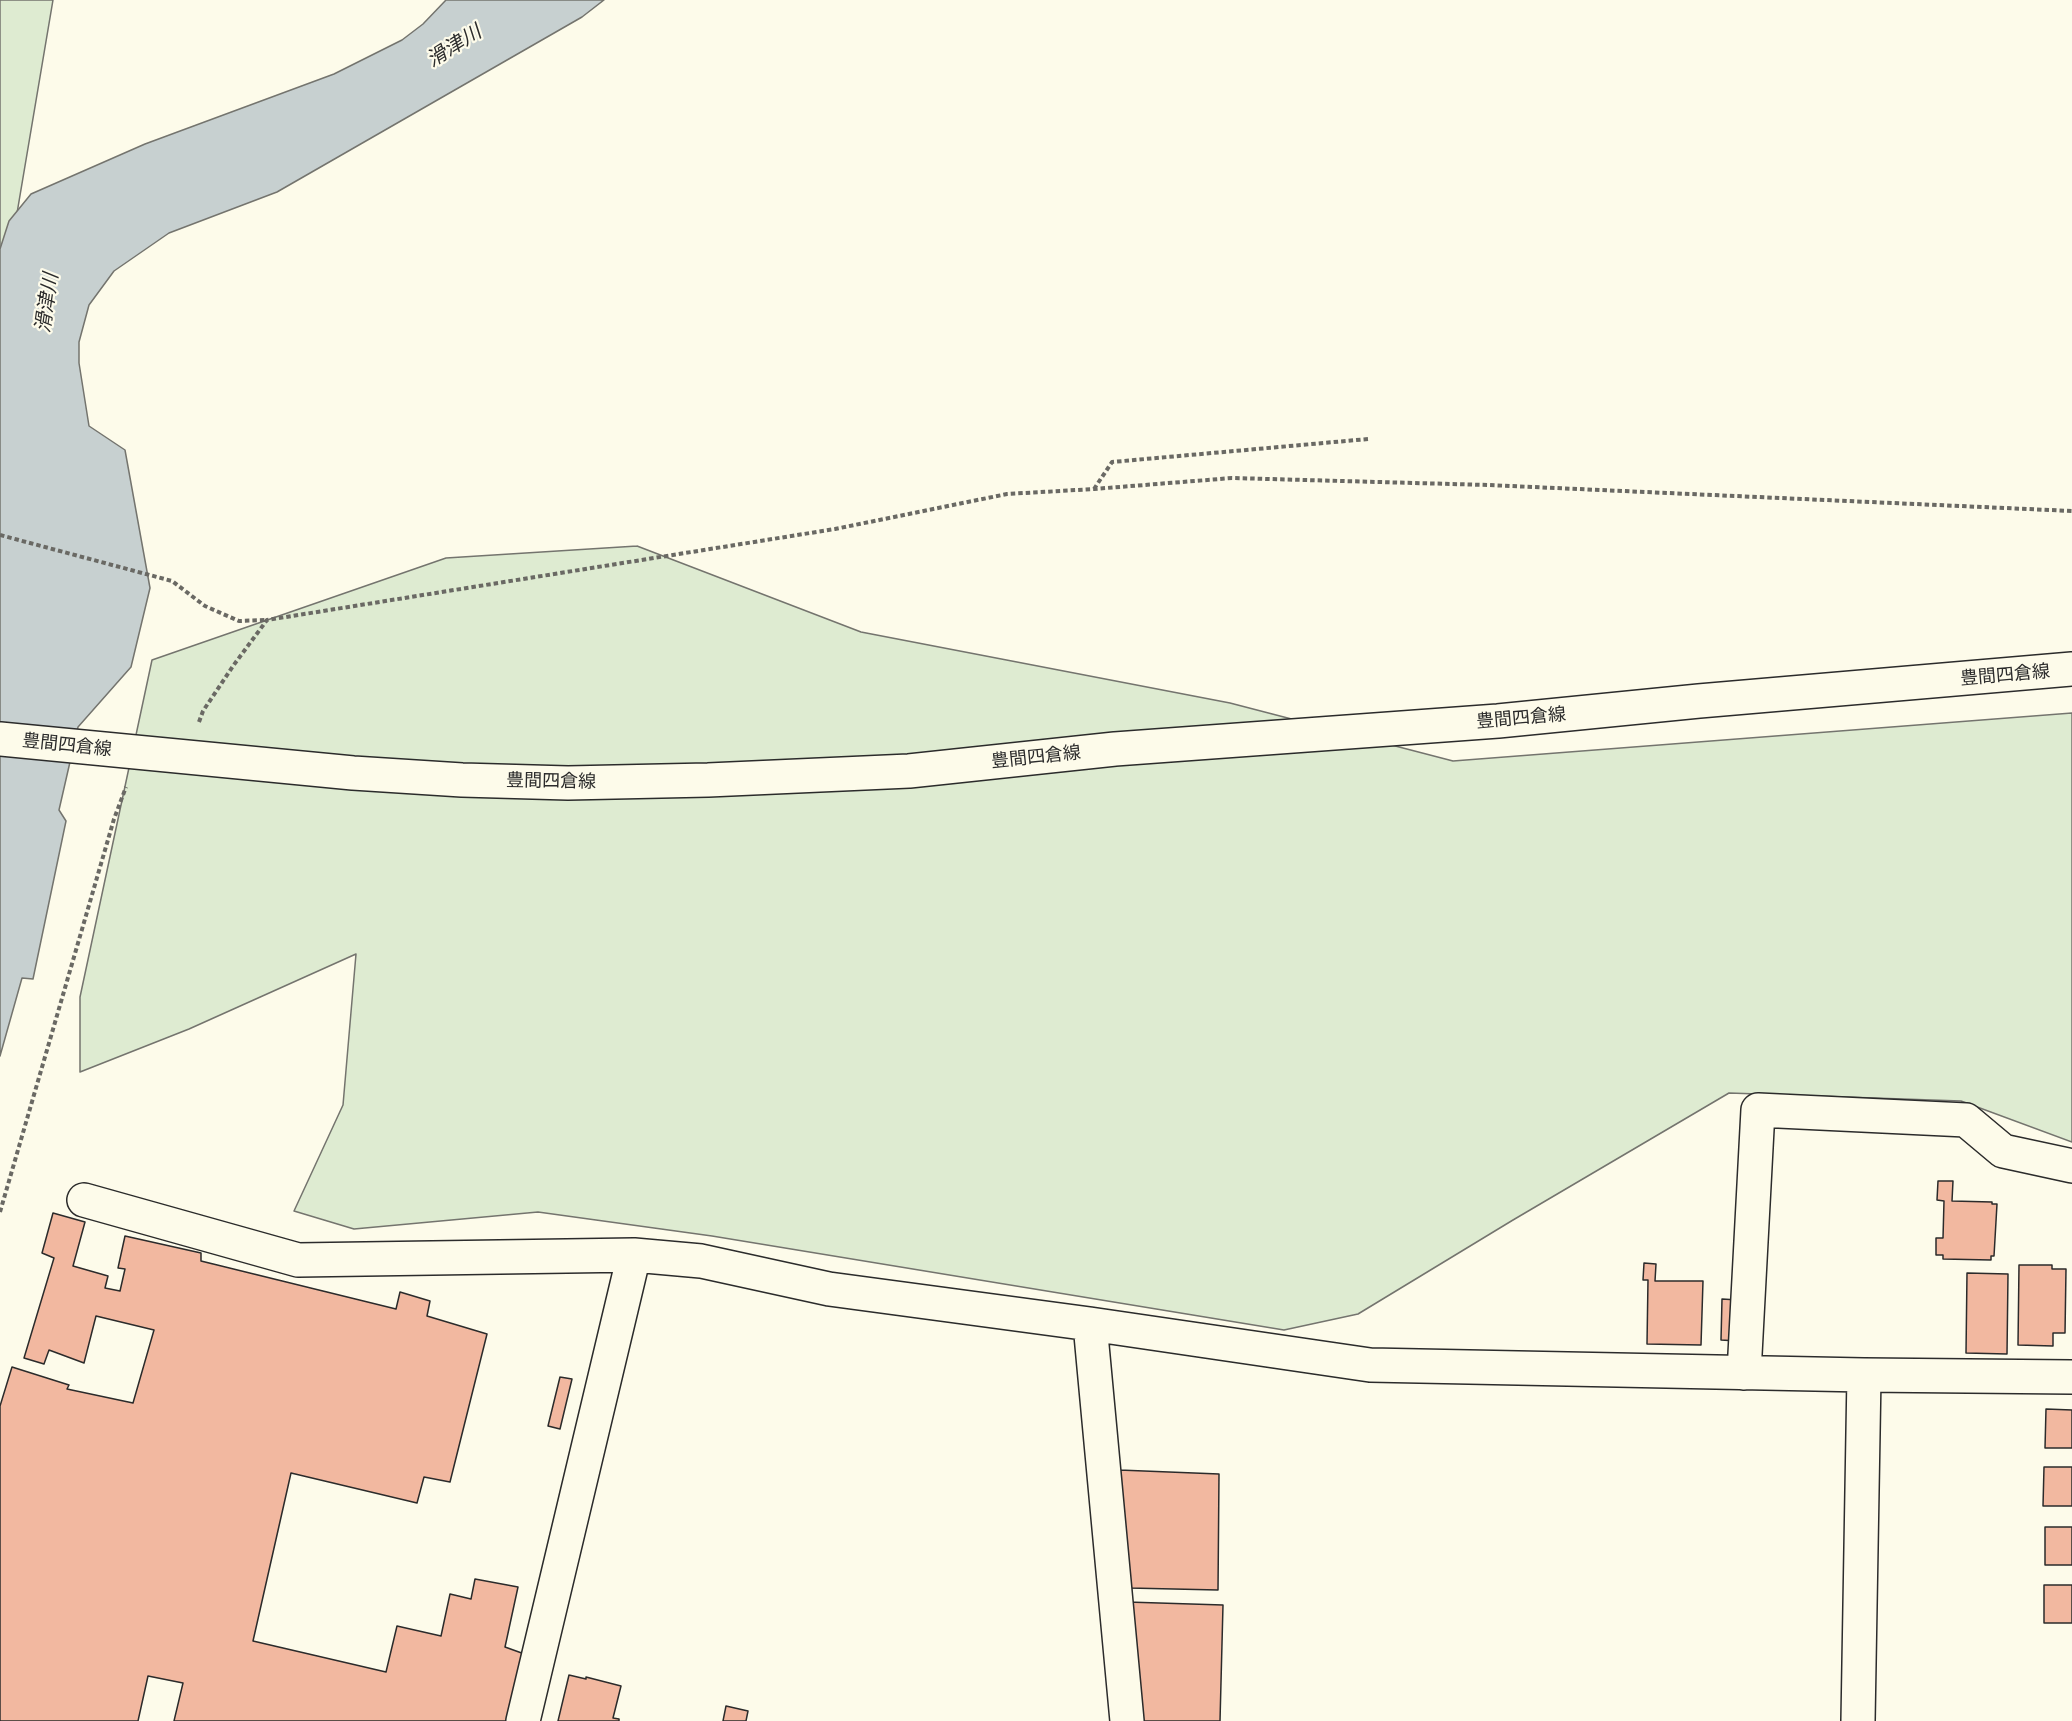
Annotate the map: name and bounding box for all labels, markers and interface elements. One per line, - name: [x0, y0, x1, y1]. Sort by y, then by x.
- water label: 滑津川: [422, 20, 486, 72]
- water label: 滑津川: [31, 272, 63, 334]
- street label: 豊間四倉線: [1959, 660, 2051, 690]
- street label: 豊間四倉線: [1475, 703, 1567, 733]
- street label: 豊間四倉線: [21, 730, 113, 760]
- street label: 豊間四倉線: [990, 742, 1082, 772]
- street label: 豊間四倉線: [506, 769, 596, 793]

